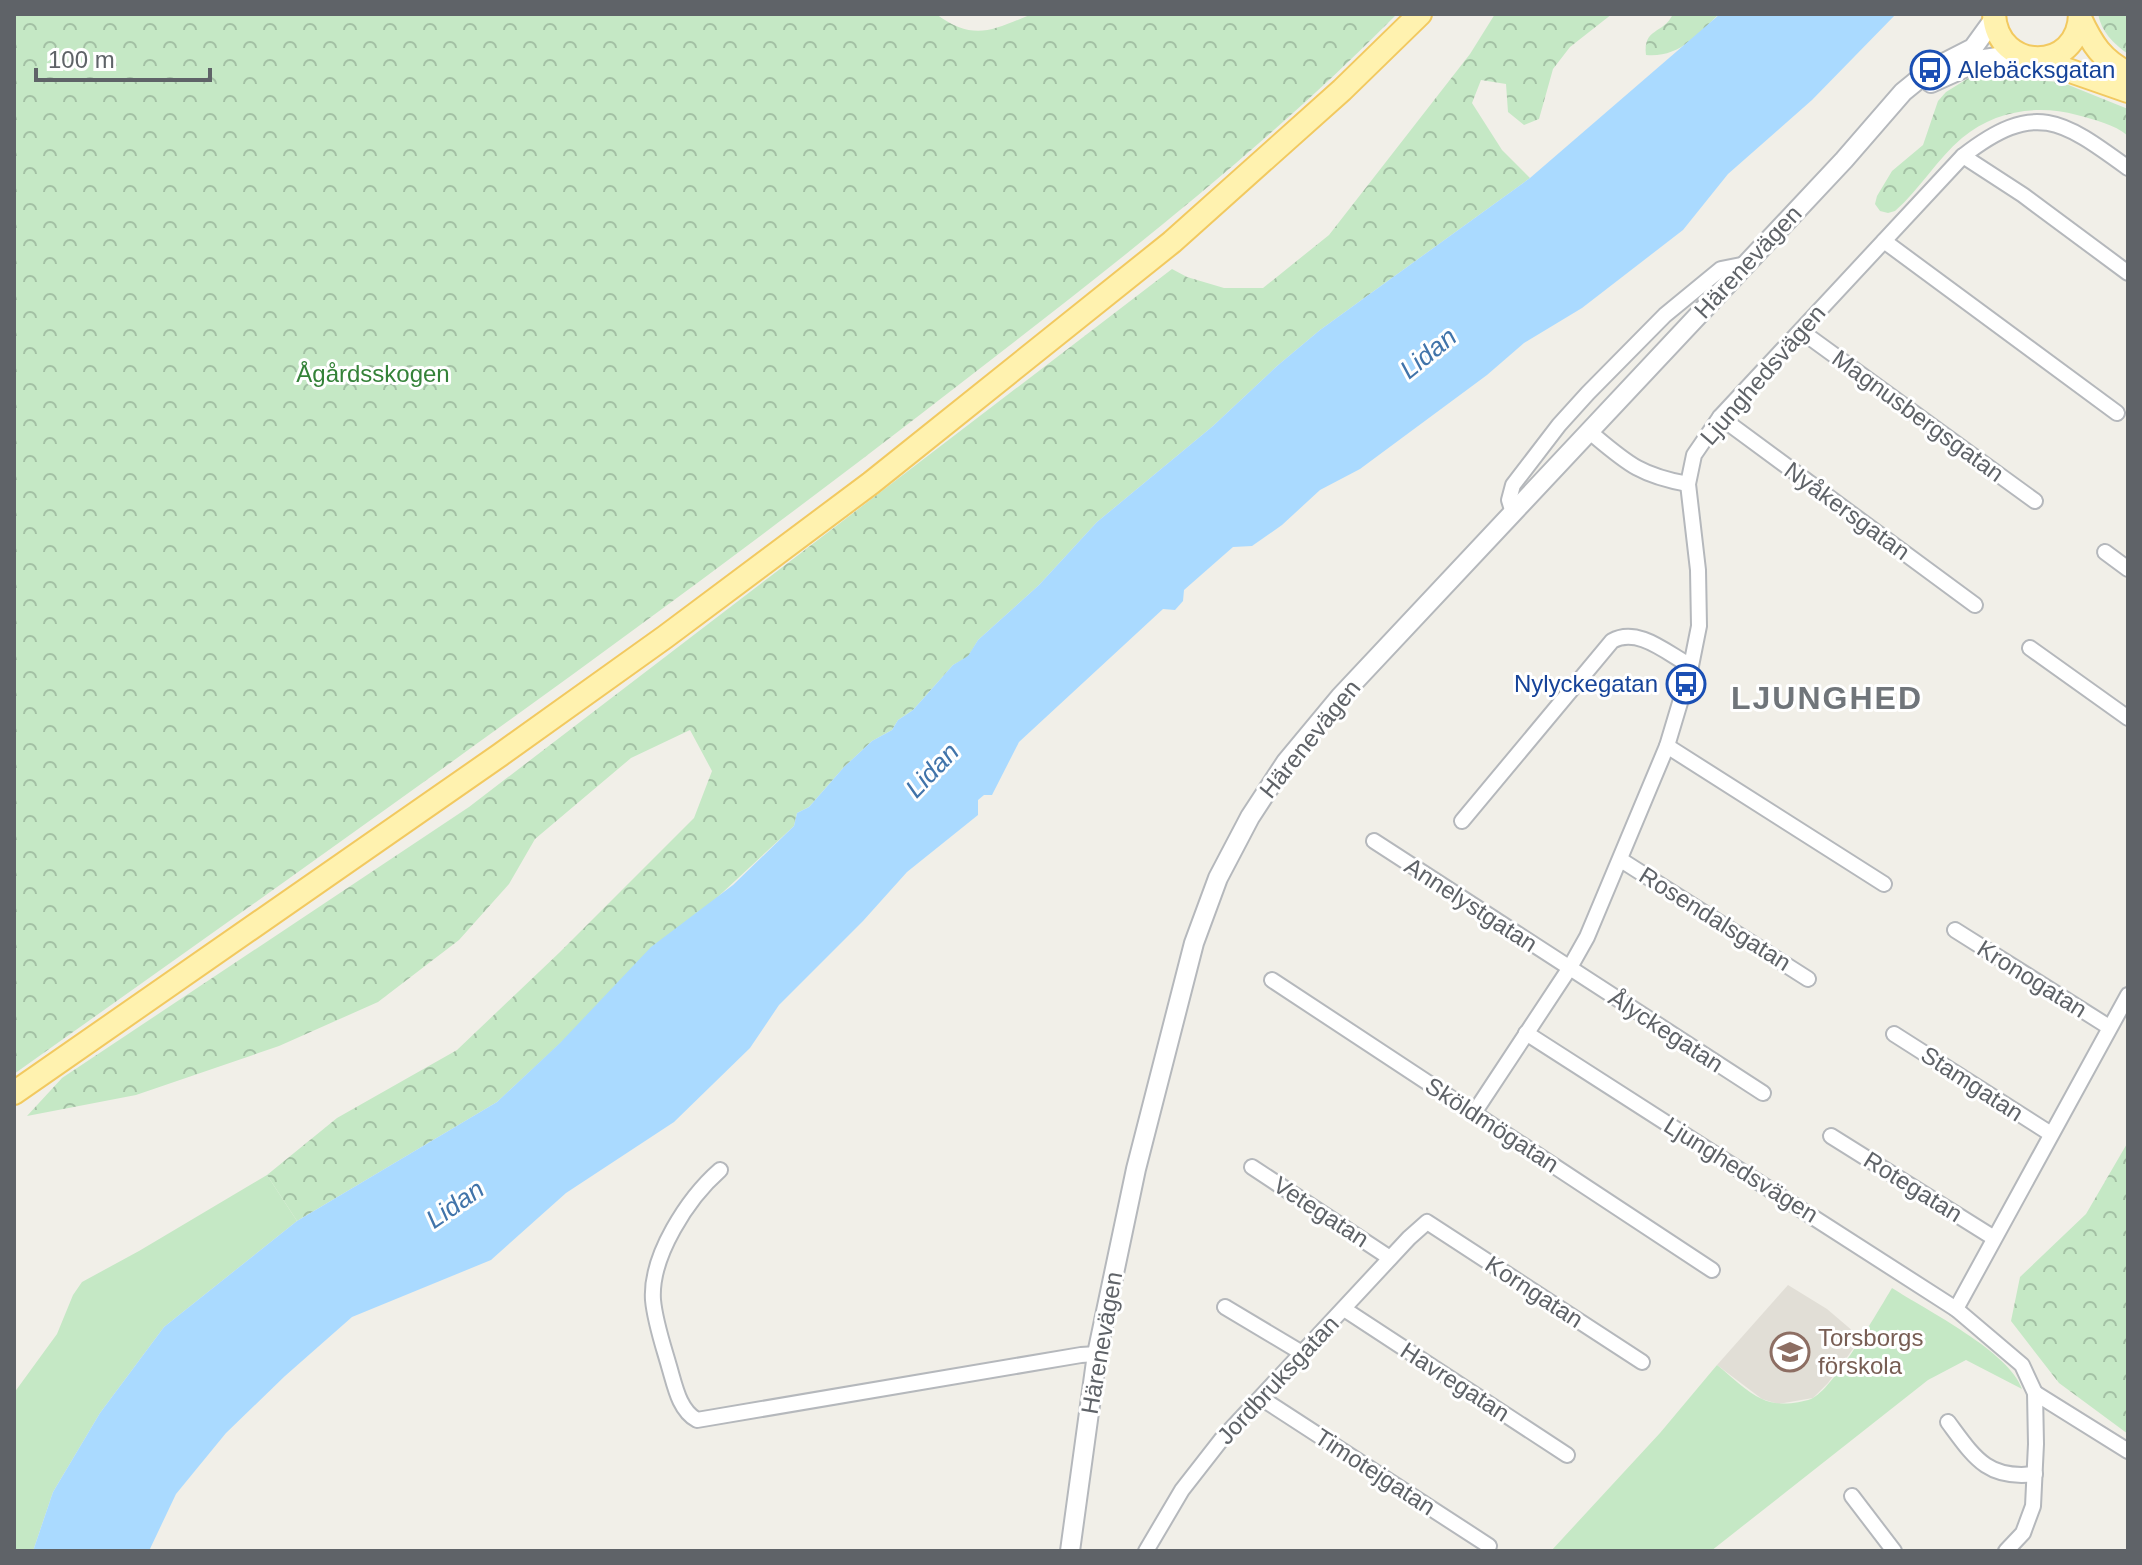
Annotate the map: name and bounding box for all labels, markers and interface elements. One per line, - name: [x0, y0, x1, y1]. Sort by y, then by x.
- scale bar: [36, 32, 210, 82]
- text: 100 m: [48, 46, 115, 73]
- bus stop icon: Alebäcksgatan: [1909, 49, 1951, 91]
- place label: Alebäcksgatan: [1958, 56, 2115, 83]
- street label: Härenevägen: [1689, 200, 1807, 324]
- street label: Ljunghedsvägen: [1695, 299, 1831, 450]
- water label: Lidan: [1394, 321, 1462, 385]
- street label: Magnusbergsgatan: [1827, 344, 2009, 487]
- park label: Ågårdsskogen: [296, 360, 450, 387]
- street label: Nyåkersgatan: [1779, 456, 1915, 565]
- bus stop icon: Nylyckegatan: [1665, 663, 1707, 705]
- place label: Nylyckegatan: [1514, 670, 1658, 697]
- street label: Härenevägen: [1254, 674, 1365, 803]
- district label: LJUNGHED: [1731, 680, 1923, 716]
- water label: Lidan: [899, 737, 965, 803]
- street label: Annelystgatan: [1400, 852, 1542, 957]
- street label: Rosendalsgatan: [1635, 861, 1796, 976]
- street label: Kronogatan: [1972, 934, 2092, 1023]
- street label: Ålyckegatan: [1604, 984, 1728, 1078]
- street label: Stamgatan: [1916, 1041, 2028, 1127]
- street label: Sköldmögatan: [1421, 1071, 1564, 1178]
- street label: Ljunghedsvägen: [1659, 1111, 1823, 1228]
- street label: Rotegatan: [1859, 1146, 1967, 1227]
- street label: Vetegatan: [1269, 1171, 1374, 1252]
- water label: Lidan: [420, 1173, 490, 1235]
- street label: Korngatan: [1480, 1250, 1588, 1333]
- street label: Härenevägen: [1076, 1270, 1127, 1416]
- street label: Jordbruksgatan: [1211, 1310, 1344, 1449]
- place label: Torsborgs förskola: [1818, 1324, 1923, 1379]
- school or university icon: Torsborgs förskola: [1769, 1331, 1811, 1373]
- street label: Havregatan: [1396, 1336, 1515, 1427]
- street label: Timotejgatan: [1310, 1423, 1440, 1520]

